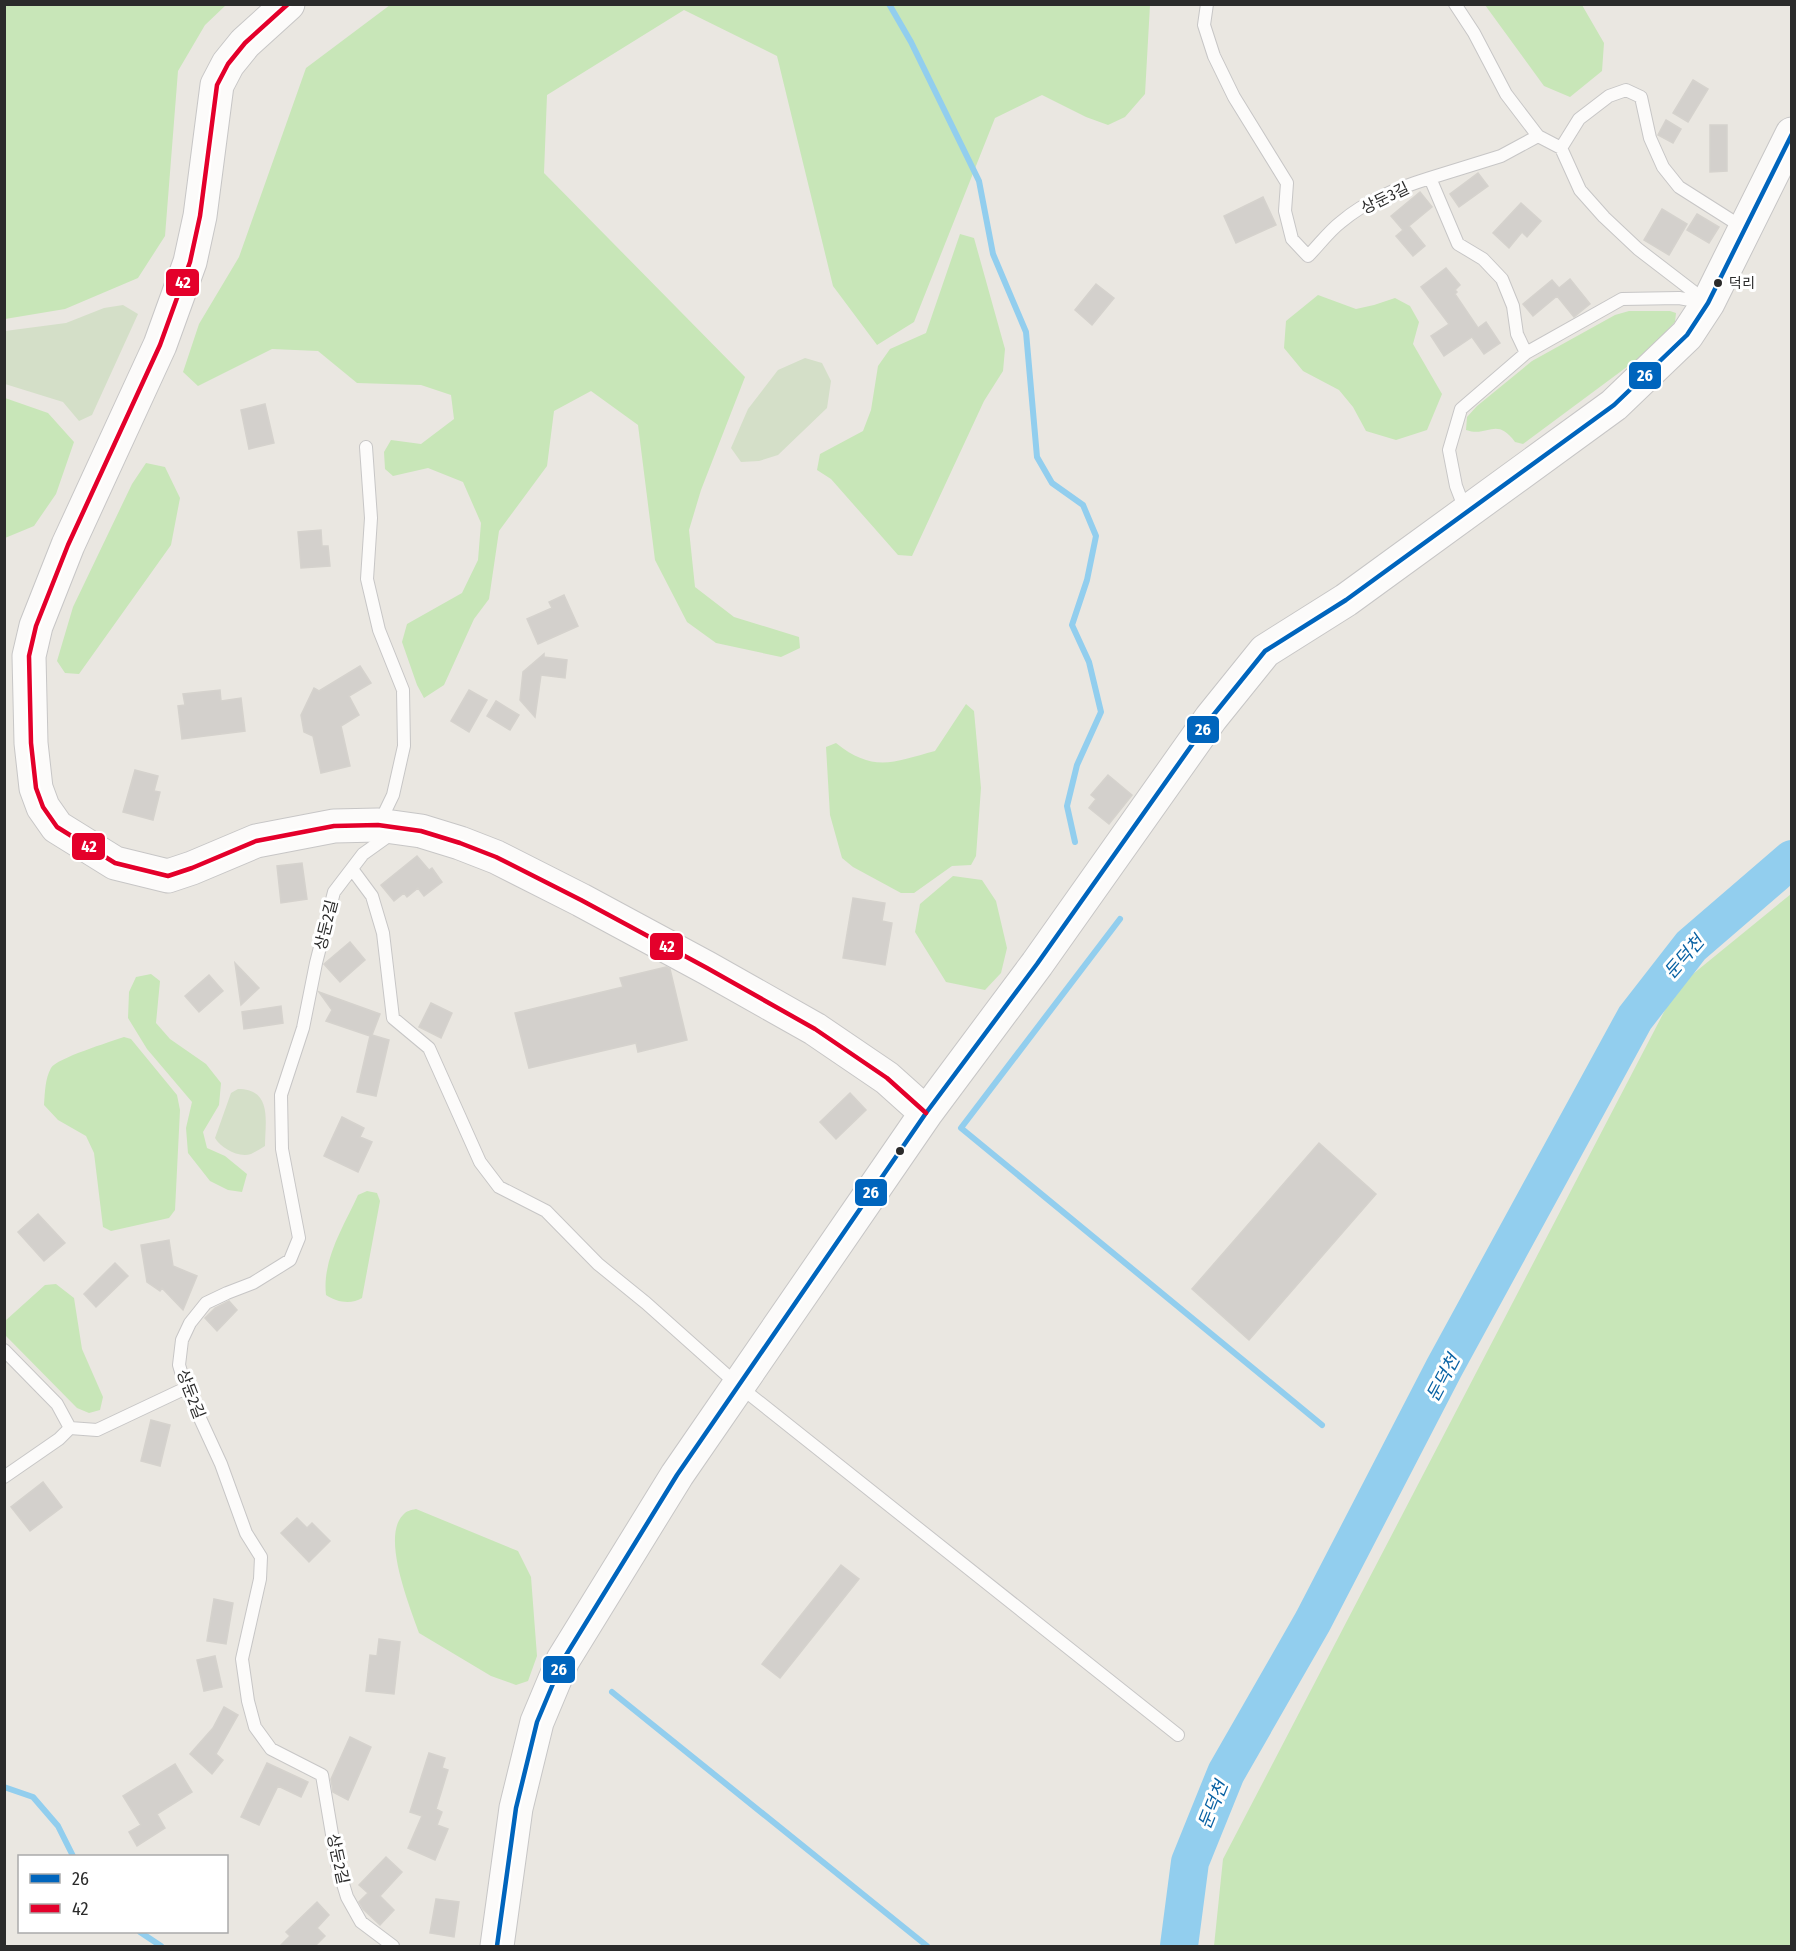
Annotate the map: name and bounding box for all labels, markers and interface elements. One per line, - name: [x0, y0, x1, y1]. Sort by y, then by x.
- street label: 상둔3길: [1358, 178, 1412, 218]
- line badge: 42: [165, 268, 200, 297]
- text: 42: [175, 273, 191, 292]
- place label: 덕리: [1729, 275, 1755, 292]
- marker: 덕리: [1712, 277, 1724, 289]
- line badge: 26: [1628, 361, 1662, 390]
- text: 26: [1636, 366, 1653, 385]
- line badge: 26: [1186, 715, 1220, 744]
- text: 26: [1194, 720, 1211, 739]
- line badge: 42: [71, 832, 106, 861]
- text: 42: [81, 837, 97, 856]
- street label: 상둔2길: [311, 898, 341, 952]
- water label: 둔덕천: [1659, 929, 1710, 983]
- line badge: 42: [649, 932, 684, 961]
- text: 42: [659, 937, 675, 956]
- unlabelled marker: [894, 1145, 906, 1157]
- line badge: 26: [854, 1178, 888, 1207]
- text: 26: [862, 1183, 879, 1202]
- water label: 둔덕천: [1422, 1349, 1466, 1405]
- street label: 상둔2길: [173, 1367, 209, 1421]
- line badge: 26: [542, 1655, 576, 1684]
- text: 26: [550, 1660, 567, 1679]
- water label: 둔덕천: [1193, 1776, 1233, 1832]
- street label: 상둔2길: [323, 1832, 353, 1886]
- legend: [18, 1855, 228, 1933]
- text: 26: [72, 1868, 89, 1890]
- text: 42: [72, 1898, 88, 1920]

